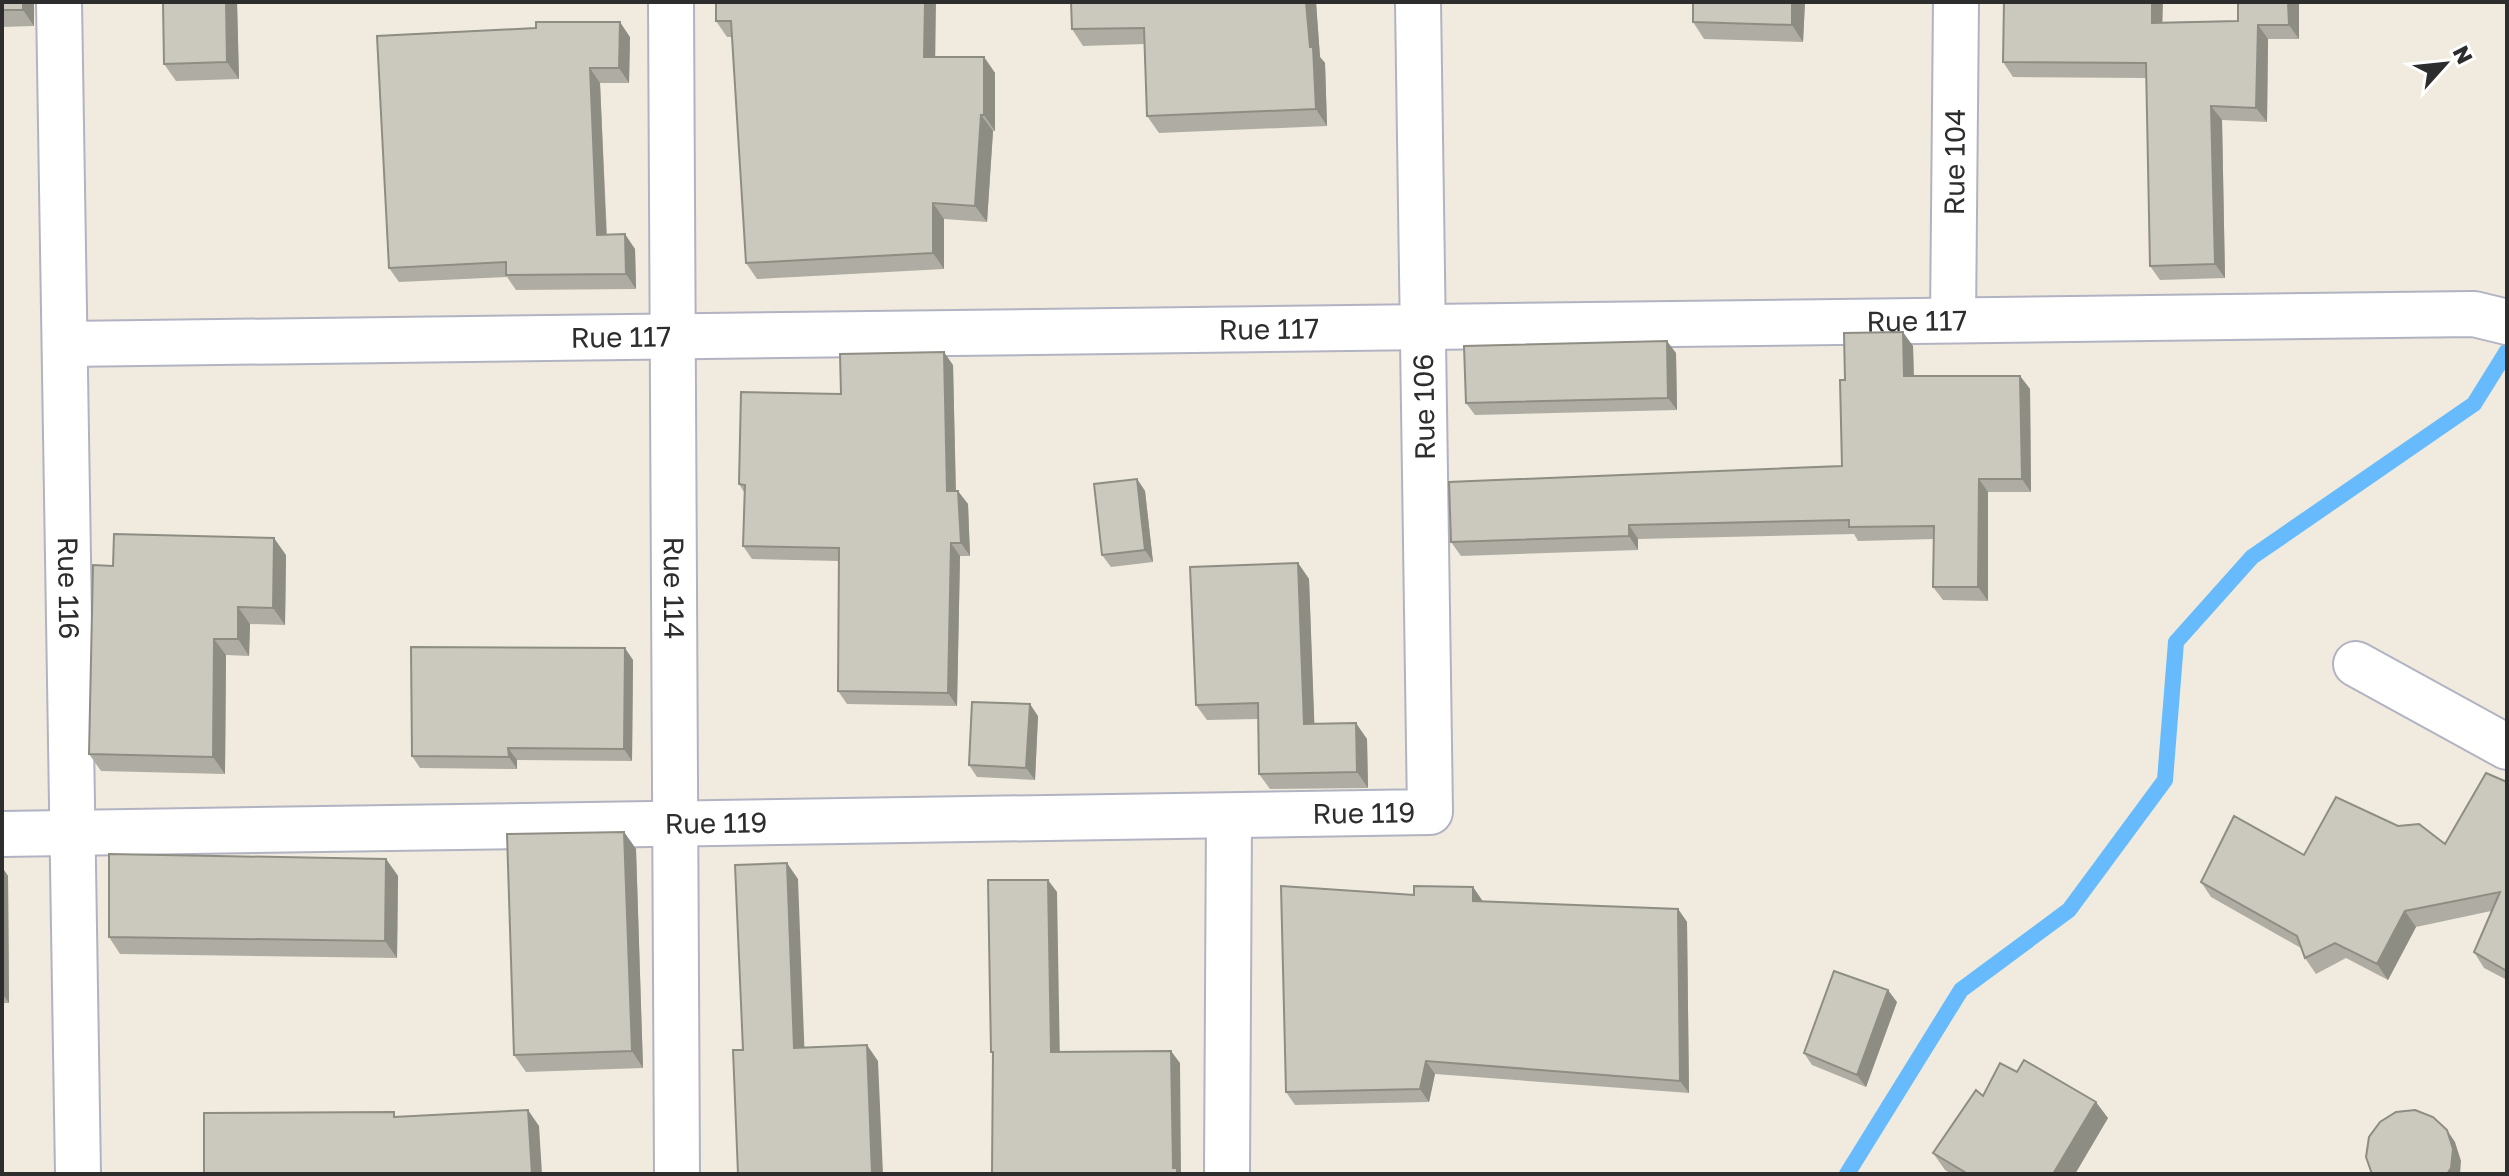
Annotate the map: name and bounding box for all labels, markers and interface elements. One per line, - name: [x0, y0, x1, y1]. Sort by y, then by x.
- north arrow: [2405, 24, 2485, 104]
- text: N: [2447, 41, 2479, 68]
- street label: Rue 104: [1937, 108, 1971, 216]
- street label: Rue 117: [1866, 303, 1967, 338]
- street label: Rue 117: [1218, 311, 1319, 346]
- street label: Rue 117: [570, 319, 672, 354]
- street label: Rue 106: [1406, 353, 1441, 461]
- street label: Rue 116: [52, 536, 86, 640]
- street label: Rue 114: [658, 536, 691, 640]
- street label: Rue 119: [1312, 795, 1416, 830]
- street label: Rue 119: [664, 805, 768, 840]

